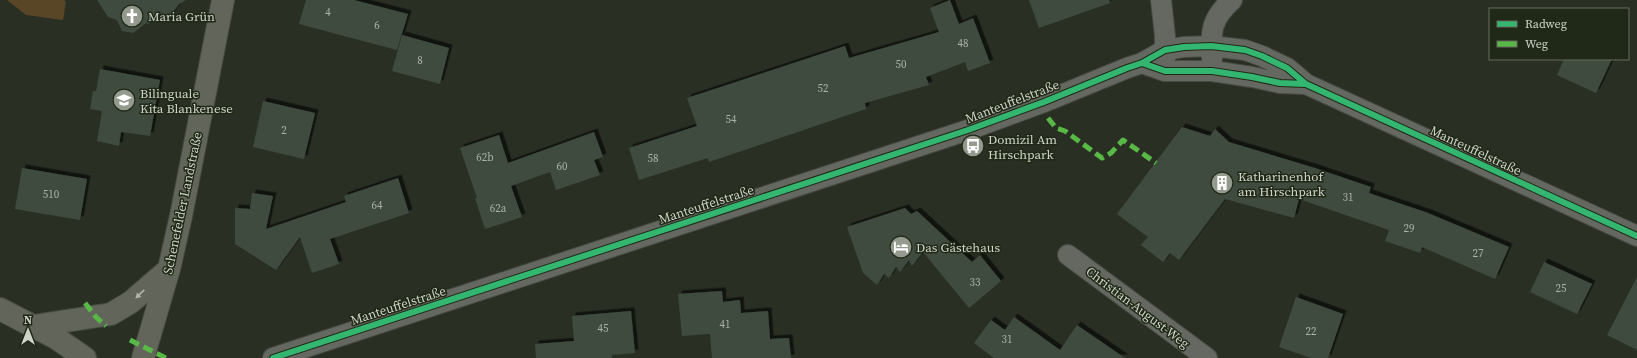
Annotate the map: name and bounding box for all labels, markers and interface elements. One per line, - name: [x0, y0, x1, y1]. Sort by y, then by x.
- church icon: Maria Grün: [119, 3, 145, 29]
- house number: 4: [325, 5, 331, 20]
- place label: Maria Grün: [148, 8, 215, 25]
- legend: [1489, 8, 1629, 60]
- text: Radweg: [1525, 16, 1567, 32]
- house number: 6: [374, 18, 380, 33]
- house number: 48: [958, 36, 969, 51]
- text: Weg: [1525, 36, 1548, 52]
- house number: 8: [417, 53, 423, 68]
- house number: 50: [896, 57, 907, 72]
- street label: Manteuffelstraße: [963, 76, 1062, 127]
- house number: 52: [818, 81, 829, 96]
- place label: Bilinguale Kita Blankenese: [140, 85, 233, 117]
- school or university icon: Bilinguale Kita Blankenese: [111, 87, 137, 113]
- house number: 54: [726, 112, 737, 127]
- street label: Manteuffelstraße: [1427, 122, 1525, 179]
- house number: 2: [281, 123, 287, 138]
- street label: Schenefelder Landstraße: [159, 130, 206, 276]
- place label: Domizil Am Hirschpark: [988, 131, 1057, 163]
- bus stop icon: Domizil Am Hirschpark: [960, 133, 986, 159]
- house number: 62b: [476, 150, 494, 165]
- house number: 58: [648, 151, 659, 166]
- house number: 60: [557, 159, 568, 174]
- place label: Katharinenhof am Hirschpark: [1238, 168, 1326, 200]
- building icon: Katharinenhof am Hirschpark: [1209, 170, 1235, 196]
- street label: Manteuffelstraße: [656, 181, 756, 228]
- house number: 510: [43, 187, 60, 202]
- house number: 31: [1343, 190, 1354, 205]
- house number: 64: [372, 198, 383, 213]
- house number: 62a: [490, 201, 507, 216]
- house number: 29: [1404, 221, 1415, 236]
- hotel icon: Das Gästehaus: [888, 234, 914, 260]
- place label: Das Gästehaus: [916, 239, 1000, 256]
- house number: 27: [1473, 246, 1484, 261]
- street label: Christian-August-Weg: [1083, 263, 1193, 352]
- house number: 33: [970, 275, 981, 290]
- house number: 25: [1556, 281, 1567, 296]
- street label: Manteuffelstraße: [348, 282, 448, 329]
- one-way arrow: [135, 289, 145, 299]
- north arrow: [8, 310, 48, 350]
- text: N: [24, 313, 32, 328]
- house number: 41: [720, 317, 731, 332]
- house number: 45: [598, 321, 609, 336]
- house number: 22: [1306, 324, 1317, 339]
- house number: 31: [1002, 332, 1013, 347]

